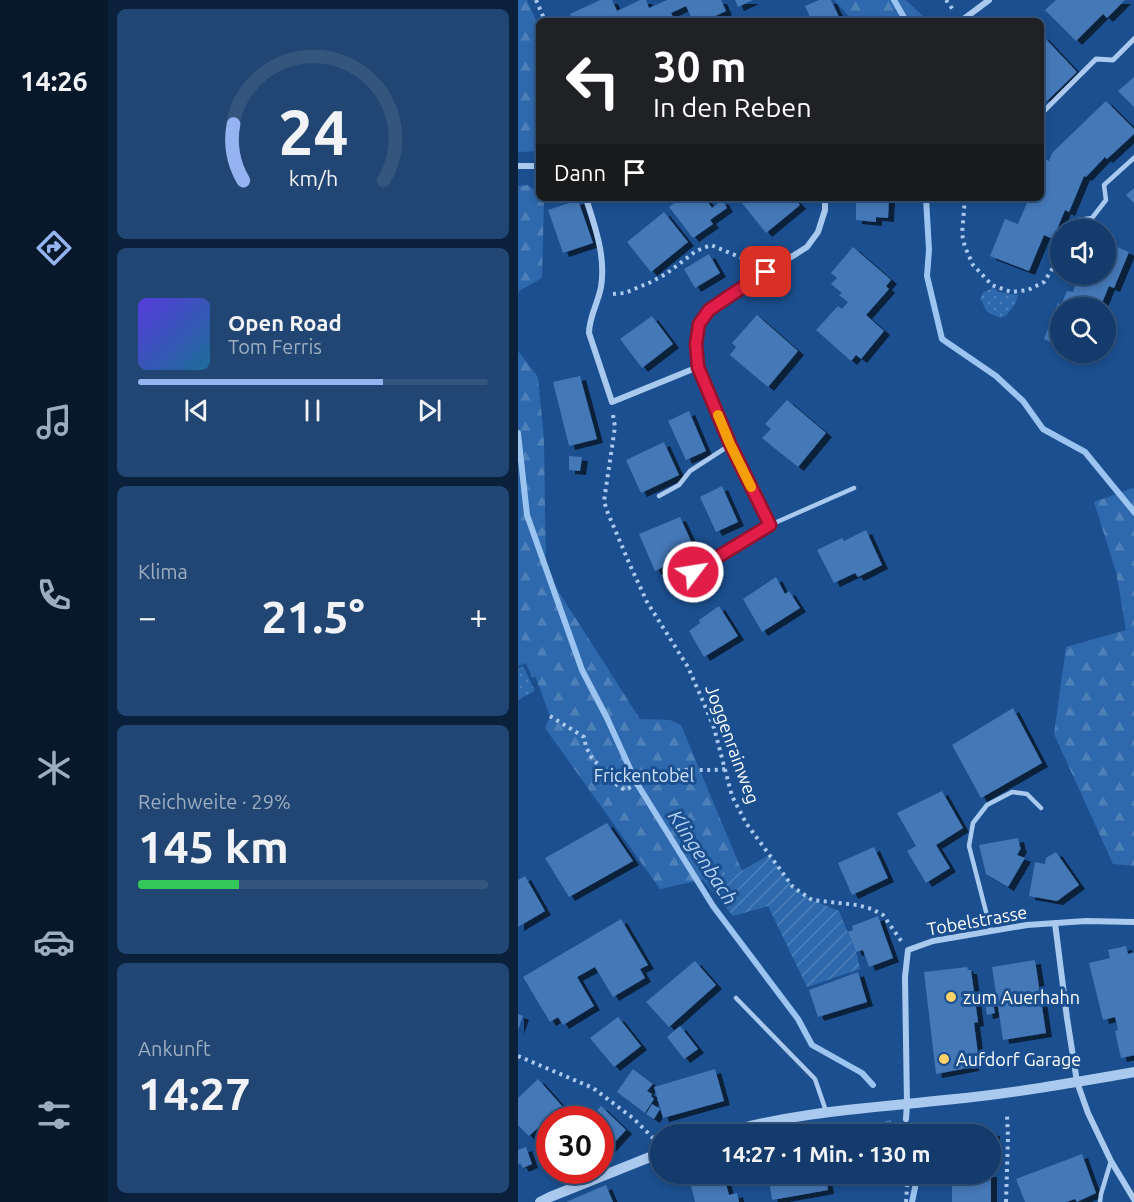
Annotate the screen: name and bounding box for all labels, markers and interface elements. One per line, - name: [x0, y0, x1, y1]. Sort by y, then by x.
- icon: left: [554, 42, 632, 120]
- text: 30 m: [653, 43, 747, 90]
- text: 14:26: [20, 66, 88, 96]
- text: In den Reben: [653, 92, 812, 122]
- text: 24: [278, 97, 348, 167]
- icon: arrive: [618, 156, 651, 189]
- text: Dann: [554, 160, 606, 185]
- text: km/h: [288, 166, 338, 190]
- map controls: [1050, 219, 1116, 363]
- button: sound: [1050, 219, 1116, 285]
- icon: directions: [33, 227, 75, 269]
- pin: [740, 246, 791, 297]
- icon: arrive: [749, 255, 782, 288]
- button: search: [1050, 297, 1116, 363]
- text: Open Road: [228, 310, 342, 335]
- text: Tom Ferris: [228, 335, 322, 358]
- icon: previous: [180, 394, 213, 427]
- icon: pause: [296, 394, 329, 427]
- icon: next: [413, 394, 446, 427]
- icon: music: [33, 401, 75, 443]
- position arrow: [661, 540, 725, 604]
- text: Klima: [138, 560, 188, 583]
- icon: phone: [33, 574, 75, 616]
- text: 21.5°: [261, 591, 365, 642]
- text: −: [138, 598, 157, 635]
- text: +: [469, 598, 488, 635]
- street label: Joggenrainweg: [702, 682, 764, 806]
- icon: climate: [33, 747, 75, 789]
- park label: Frickentobel: [594, 765, 695, 785]
- text: Reichweite · 29%: [138, 790, 291, 813]
- water label: Klingenbach: [664, 805, 742, 909]
- text: 145 km: [138, 821, 289, 872]
- street label: Tobelstrasse: [925, 901, 1029, 939]
- icon: car: [33, 921, 75, 963]
- place label: zum Auerhahn: [963, 987, 1080, 1007]
- marker: zum Auerhahn: [944, 990, 958, 1004]
- text: Ankunft: [138, 1037, 211, 1060]
- place label: Aufdorf Garage: [956, 1049, 1081, 1069]
- marker: Aufdorf Garage: [937, 1052, 951, 1066]
- text: 14:27: [138, 1068, 251, 1119]
- icon: filters: [33, 1094, 75, 1136]
- speed limit sign: 30: [536, 1106, 614, 1184]
- text: 14:27 · 1 Min. · 130 m: [721, 1141, 930, 1166]

